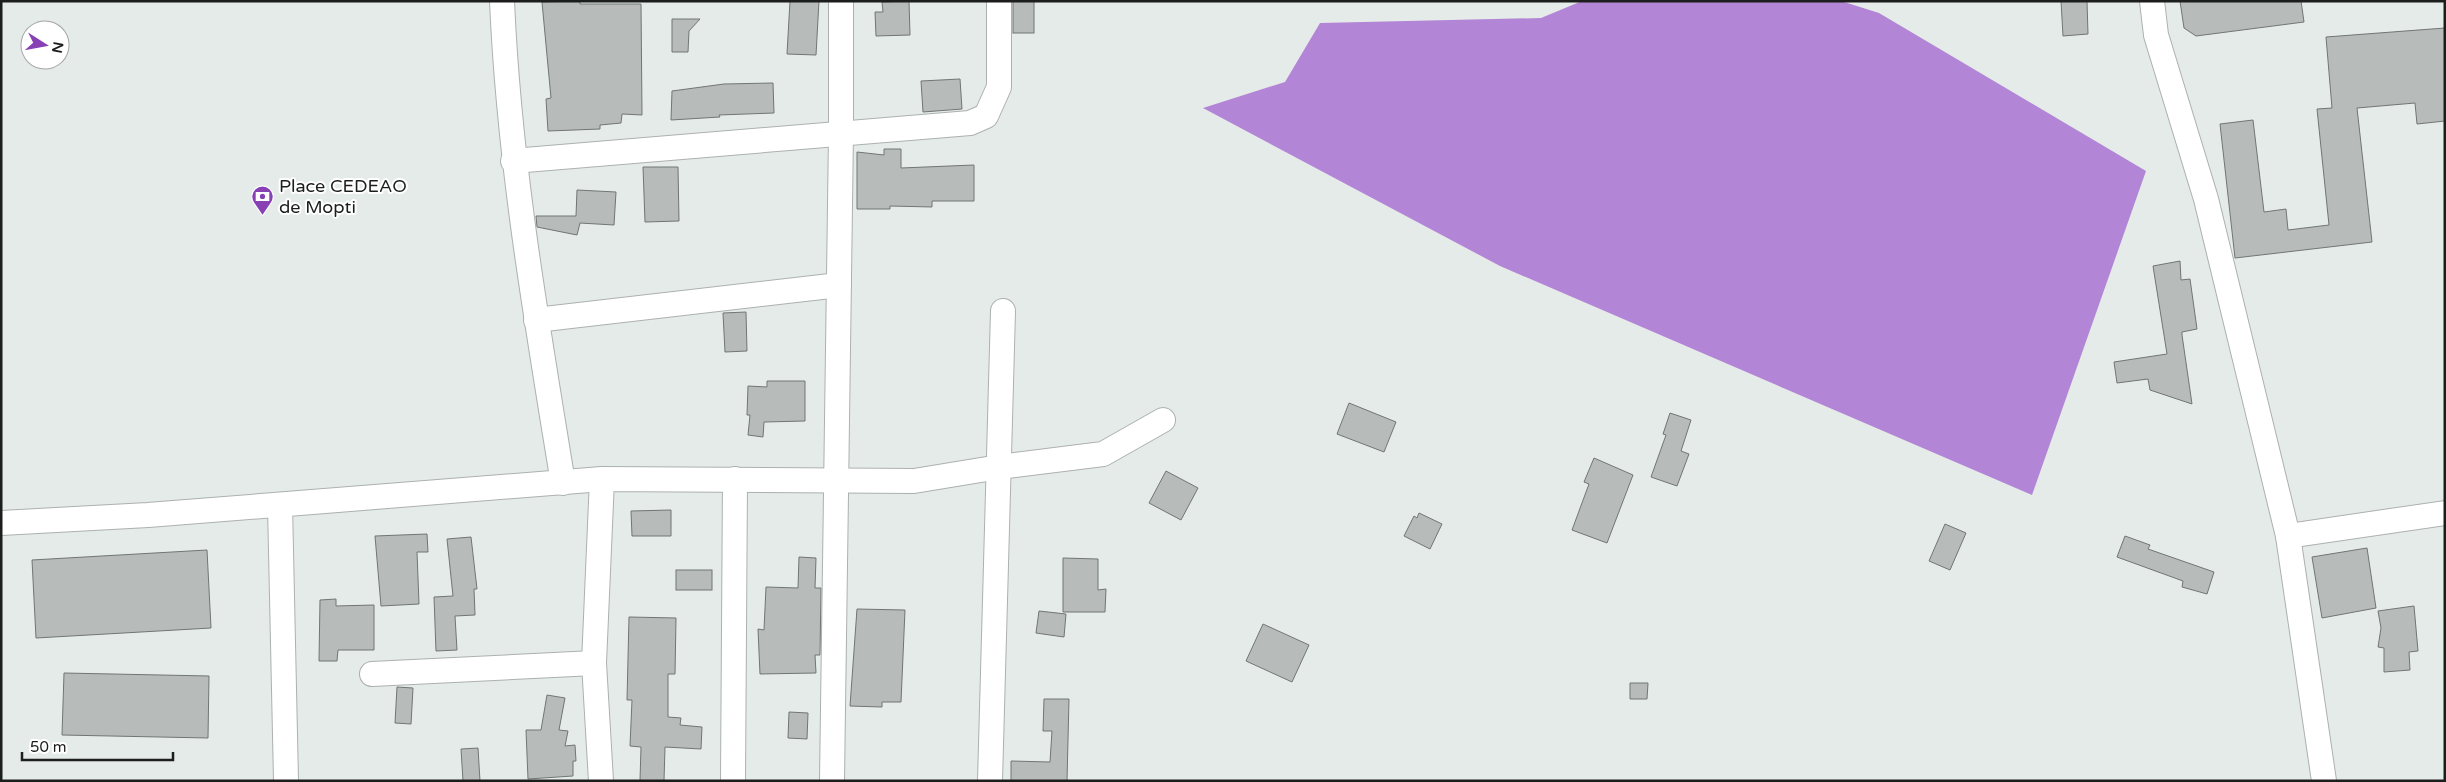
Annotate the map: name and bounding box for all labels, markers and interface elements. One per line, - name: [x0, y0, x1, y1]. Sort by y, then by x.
- north arrow: [20, 20, 70, 70]
- text: N: [48, 40, 67, 55]
- place label: Place CEDEAO de Mopti: [279, 175, 407, 218]
- bank icon: Place CEDEAO de Mopti: [251, 184, 275, 215]
- scale bar: [22, 730, 174, 762]
- text: 50 m: [30, 738, 67, 756]

